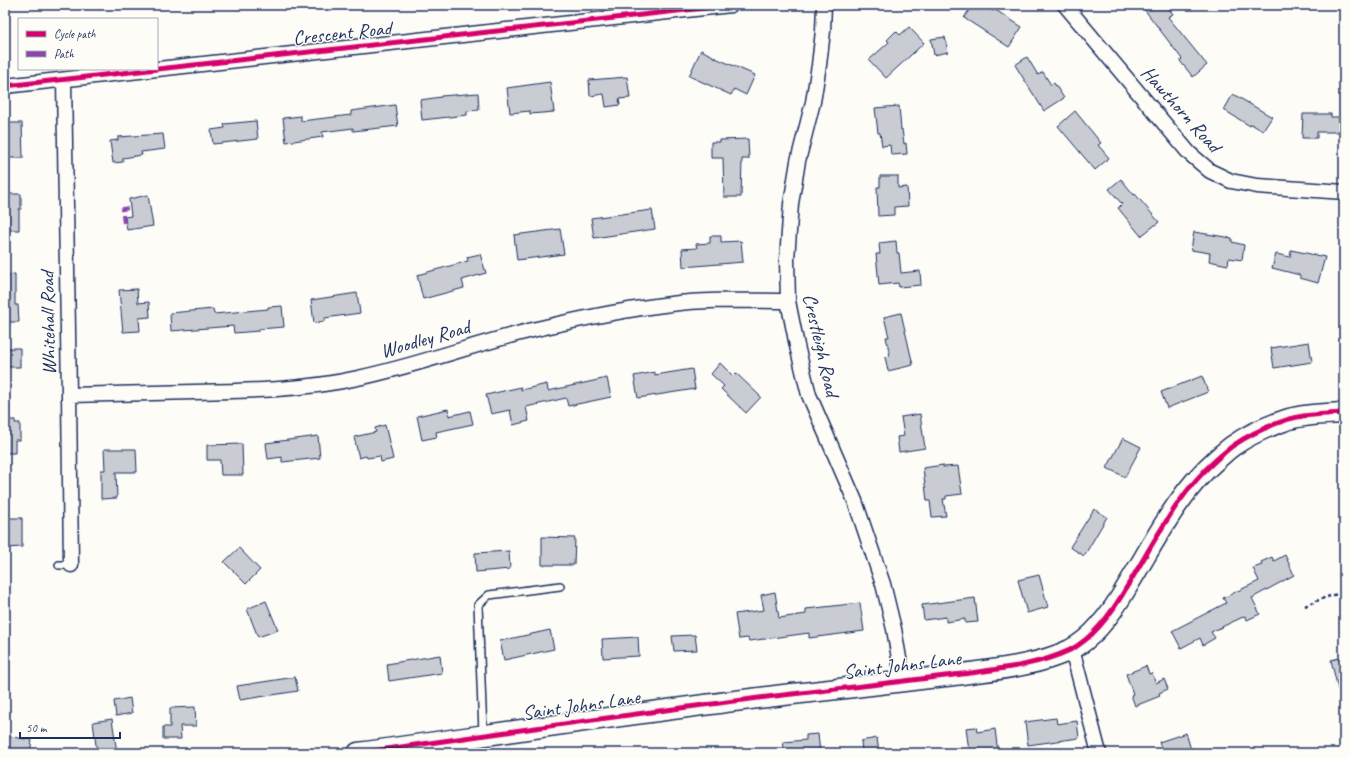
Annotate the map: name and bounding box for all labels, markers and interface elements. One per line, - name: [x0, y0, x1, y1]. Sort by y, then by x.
- street label: Crescent Road: [292, 15, 395, 51]
- legend: [18, 18, 158, 70]
- text: Cycle path: [54, 26, 96, 42]
- text: Path: [54, 46, 74, 62]
- street label: Hawthorn Road: [1136, 60, 1229, 160]
- street label: Whitehall Road: [35, 268, 61, 375]
- street label: Crestleigh Road: [797, 291, 846, 402]
- street label: Woodley Road: [378, 314, 475, 364]
- street label: Saint Johns Lane: [842, 645, 964, 685]
- street label: Saint Johns Lane: [521, 684, 643, 726]
- scale bar: [20, 714, 120, 740]
- text: 50 m: [26, 720, 48, 736]

